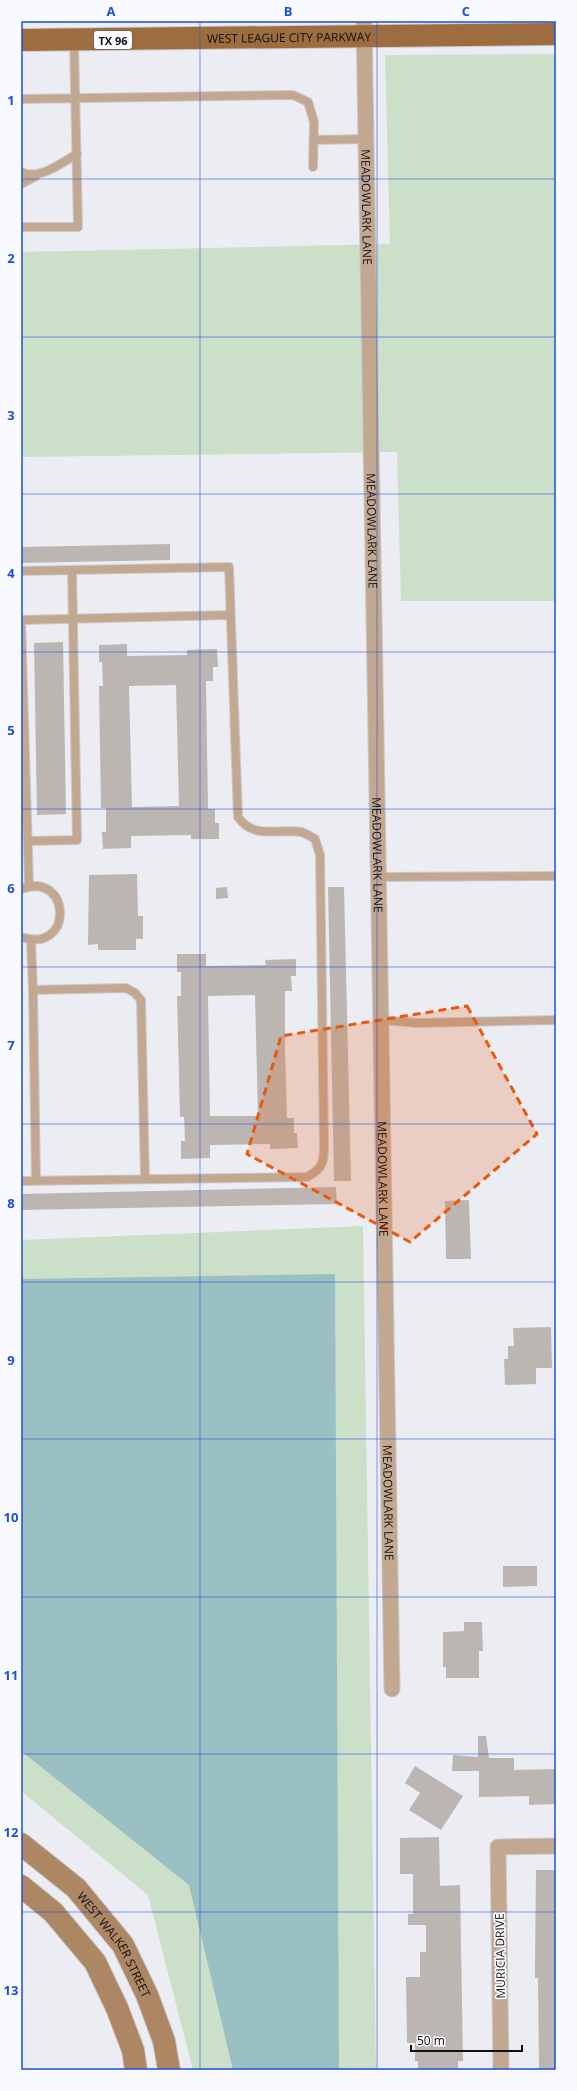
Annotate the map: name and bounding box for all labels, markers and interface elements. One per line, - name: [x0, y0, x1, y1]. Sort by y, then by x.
- text: A: [107, 2, 116, 20]
- text: B: [284, 2, 293, 20]
- text: C: [462, 2, 470, 20]
- street label: WEST LEAGUE CITY PARKWAY: [207, 28, 371, 46]
- road number: TX 96: [94, 31, 132, 49]
- text: 1: [7, 91, 15, 109]
- street label: MEADOWLARK LANE: [358, 149, 377, 265]
- text: 2: [7, 249, 15, 267]
- text: 3: [7, 406, 15, 424]
- street label: MEADOWLARK LANE: [363, 473, 382, 589]
- text: 4: [7, 564, 15, 582]
- text: 5: [7, 721, 15, 739]
- street label: MEADOWLARK LANE: [369, 797, 387, 913]
- text: 6: [7, 879, 15, 897]
- text: 7: [7, 1036, 15, 1054]
- street label: MEADOWLARK LANE: [374, 1121, 393, 1237]
- text: 8: [7, 1194, 15, 1212]
- text: 9: [7, 1351, 15, 1369]
- street label: MEADOWLARK LANE: [379, 1445, 398, 1561]
- text: 10: [4, 1508, 18, 1526]
- text: 11: [4, 1666, 18, 1684]
- text: 12: [4, 1823, 19, 1841]
- street label: WEST WALKER STREET: [74, 1888, 155, 2000]
- street label: MURICIA DRIVE: [491, 1913, 509, 1999]
- text: 13: [4, 1981, 18, 1999]
- scale bar: [411, 2027, 522, 2053]
- text: 50 m: [417, 2032, 445, 2049]

